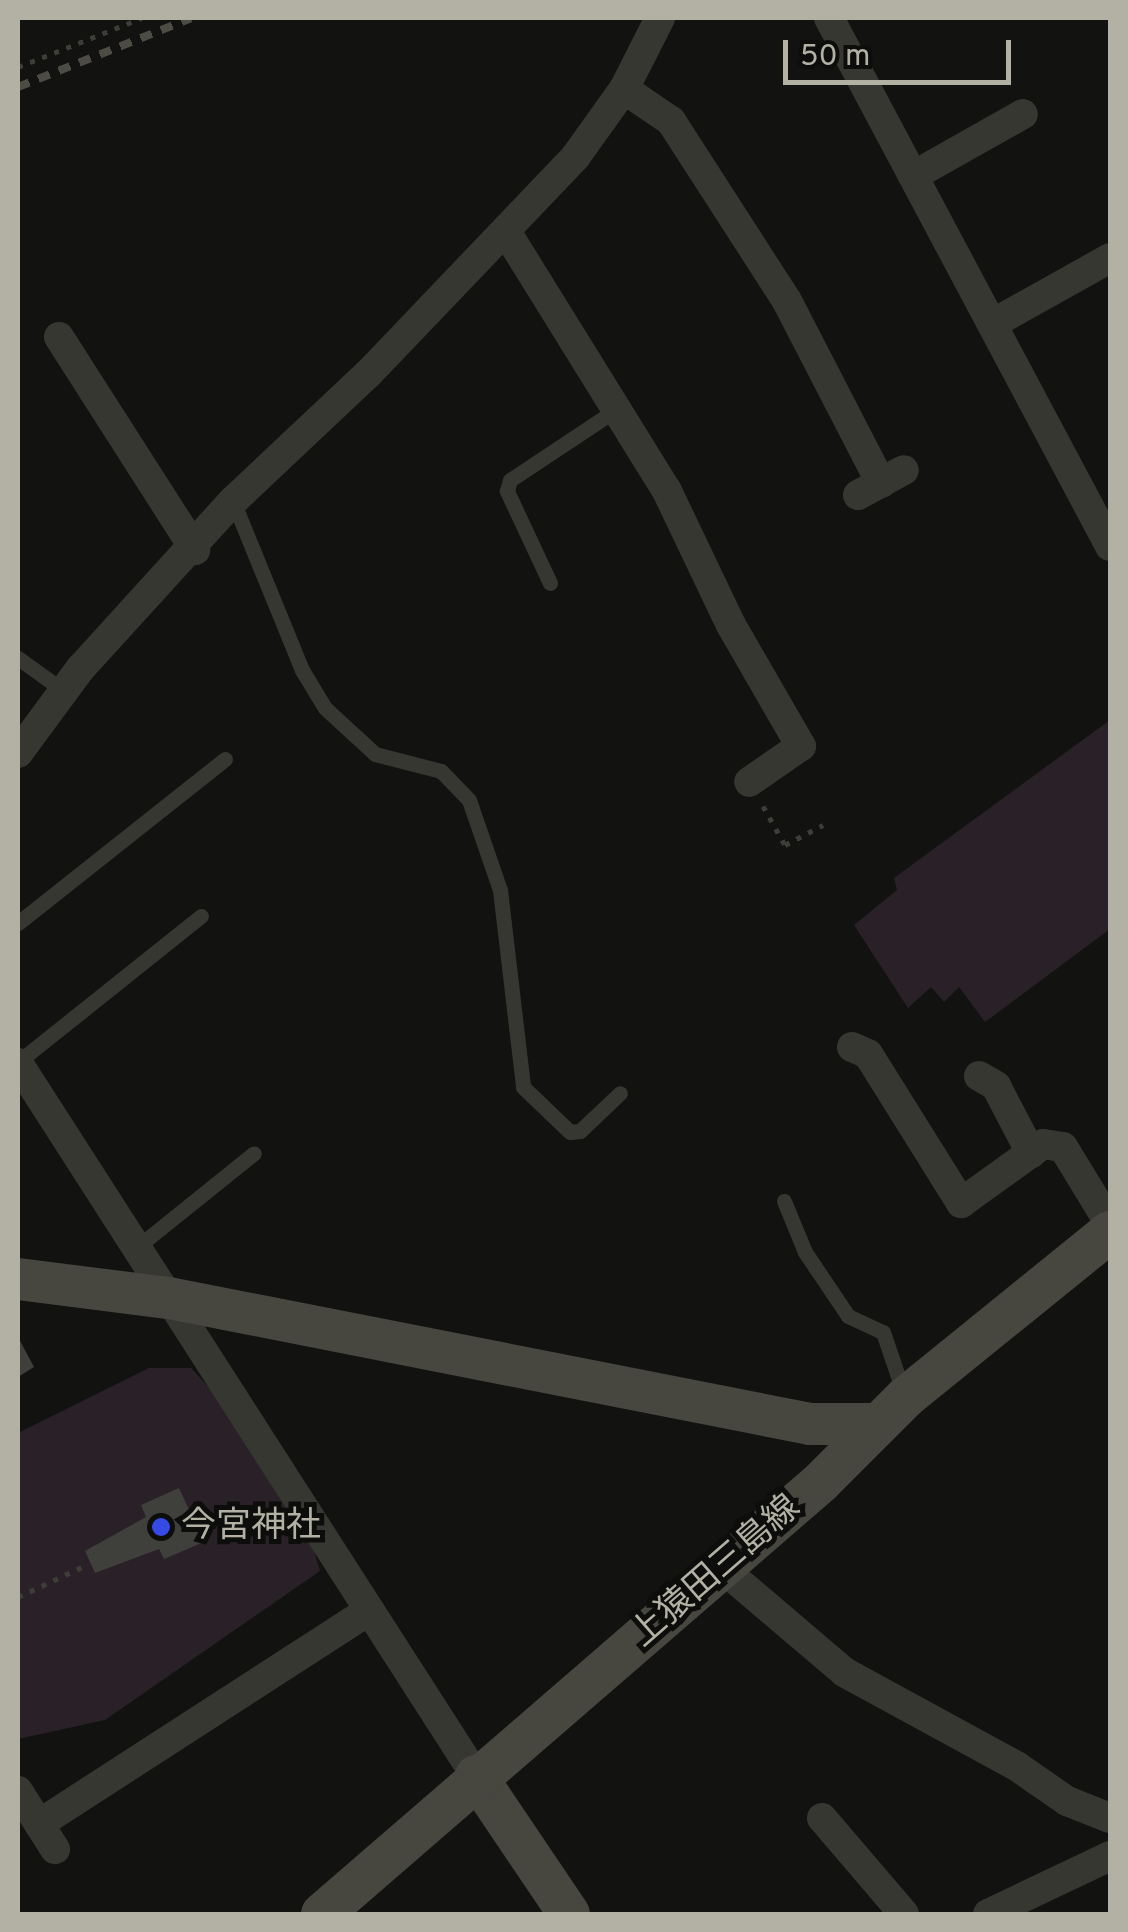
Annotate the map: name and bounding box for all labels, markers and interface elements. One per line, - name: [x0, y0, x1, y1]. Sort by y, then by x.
- scale bar: [788, 20, 1016, 82]
- text: 50 m: [800, 39, 870, 76]
- street label: 上猿田三島線: [623, 1487, 809, 1657]
- place label: 今宮神社: [181, 1506, 321, 1548]
- marker: 今宮神社: [150, 1516, 172, 1538]

